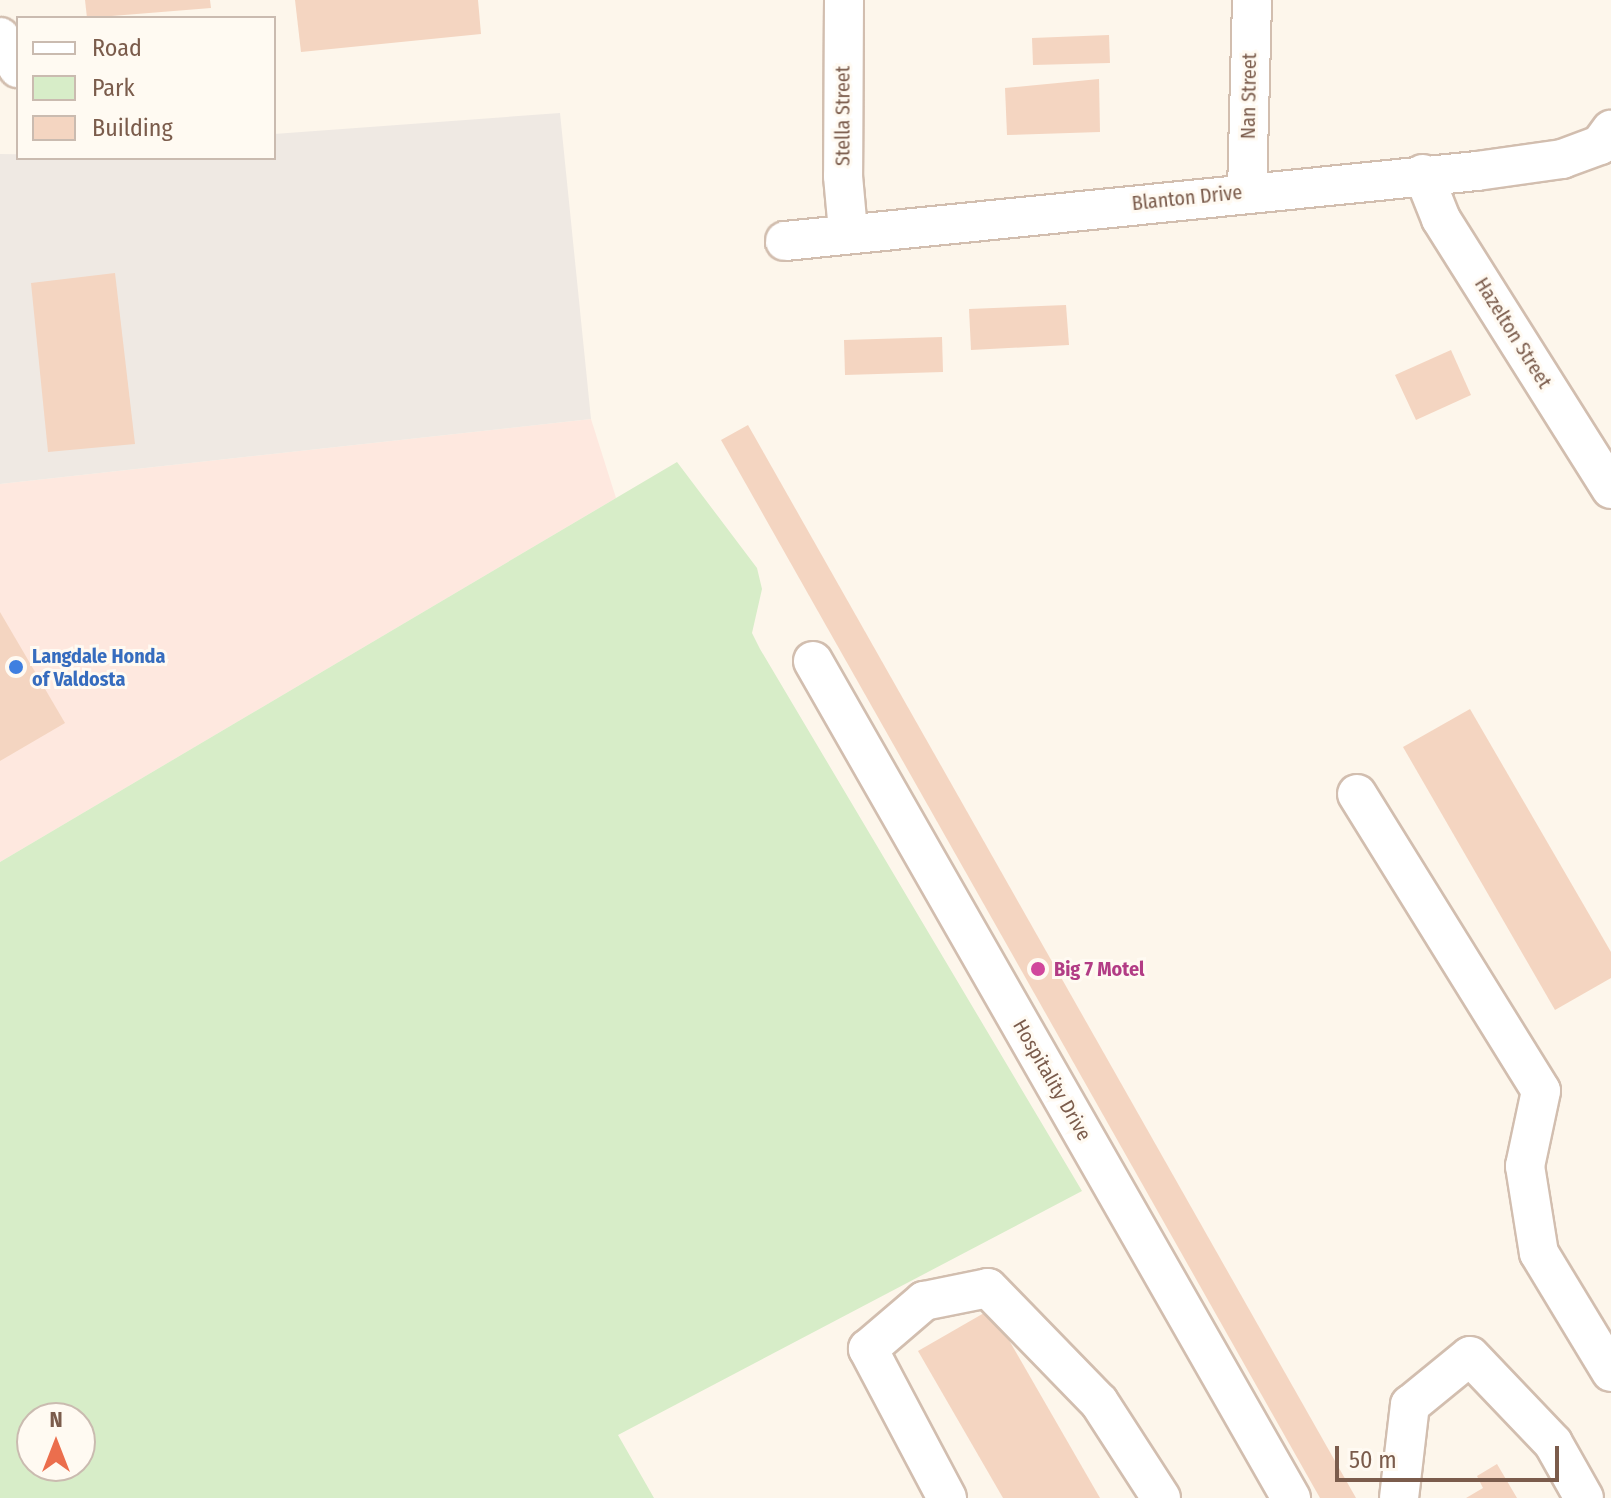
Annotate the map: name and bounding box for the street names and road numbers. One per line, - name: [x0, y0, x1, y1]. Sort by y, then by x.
- street label: Nan Street: [1236, 53, 1262, 139]
- street label: Stella Street: [831, 66, 855, 166]
- street label: Blanton Drive: [1131, 180, 1243, 216]
- street label: Hazelton Street: [1469, 273, 1557, 393]
- street label: Hospitality Drive: [1008, 1015, 1096, 1145]

